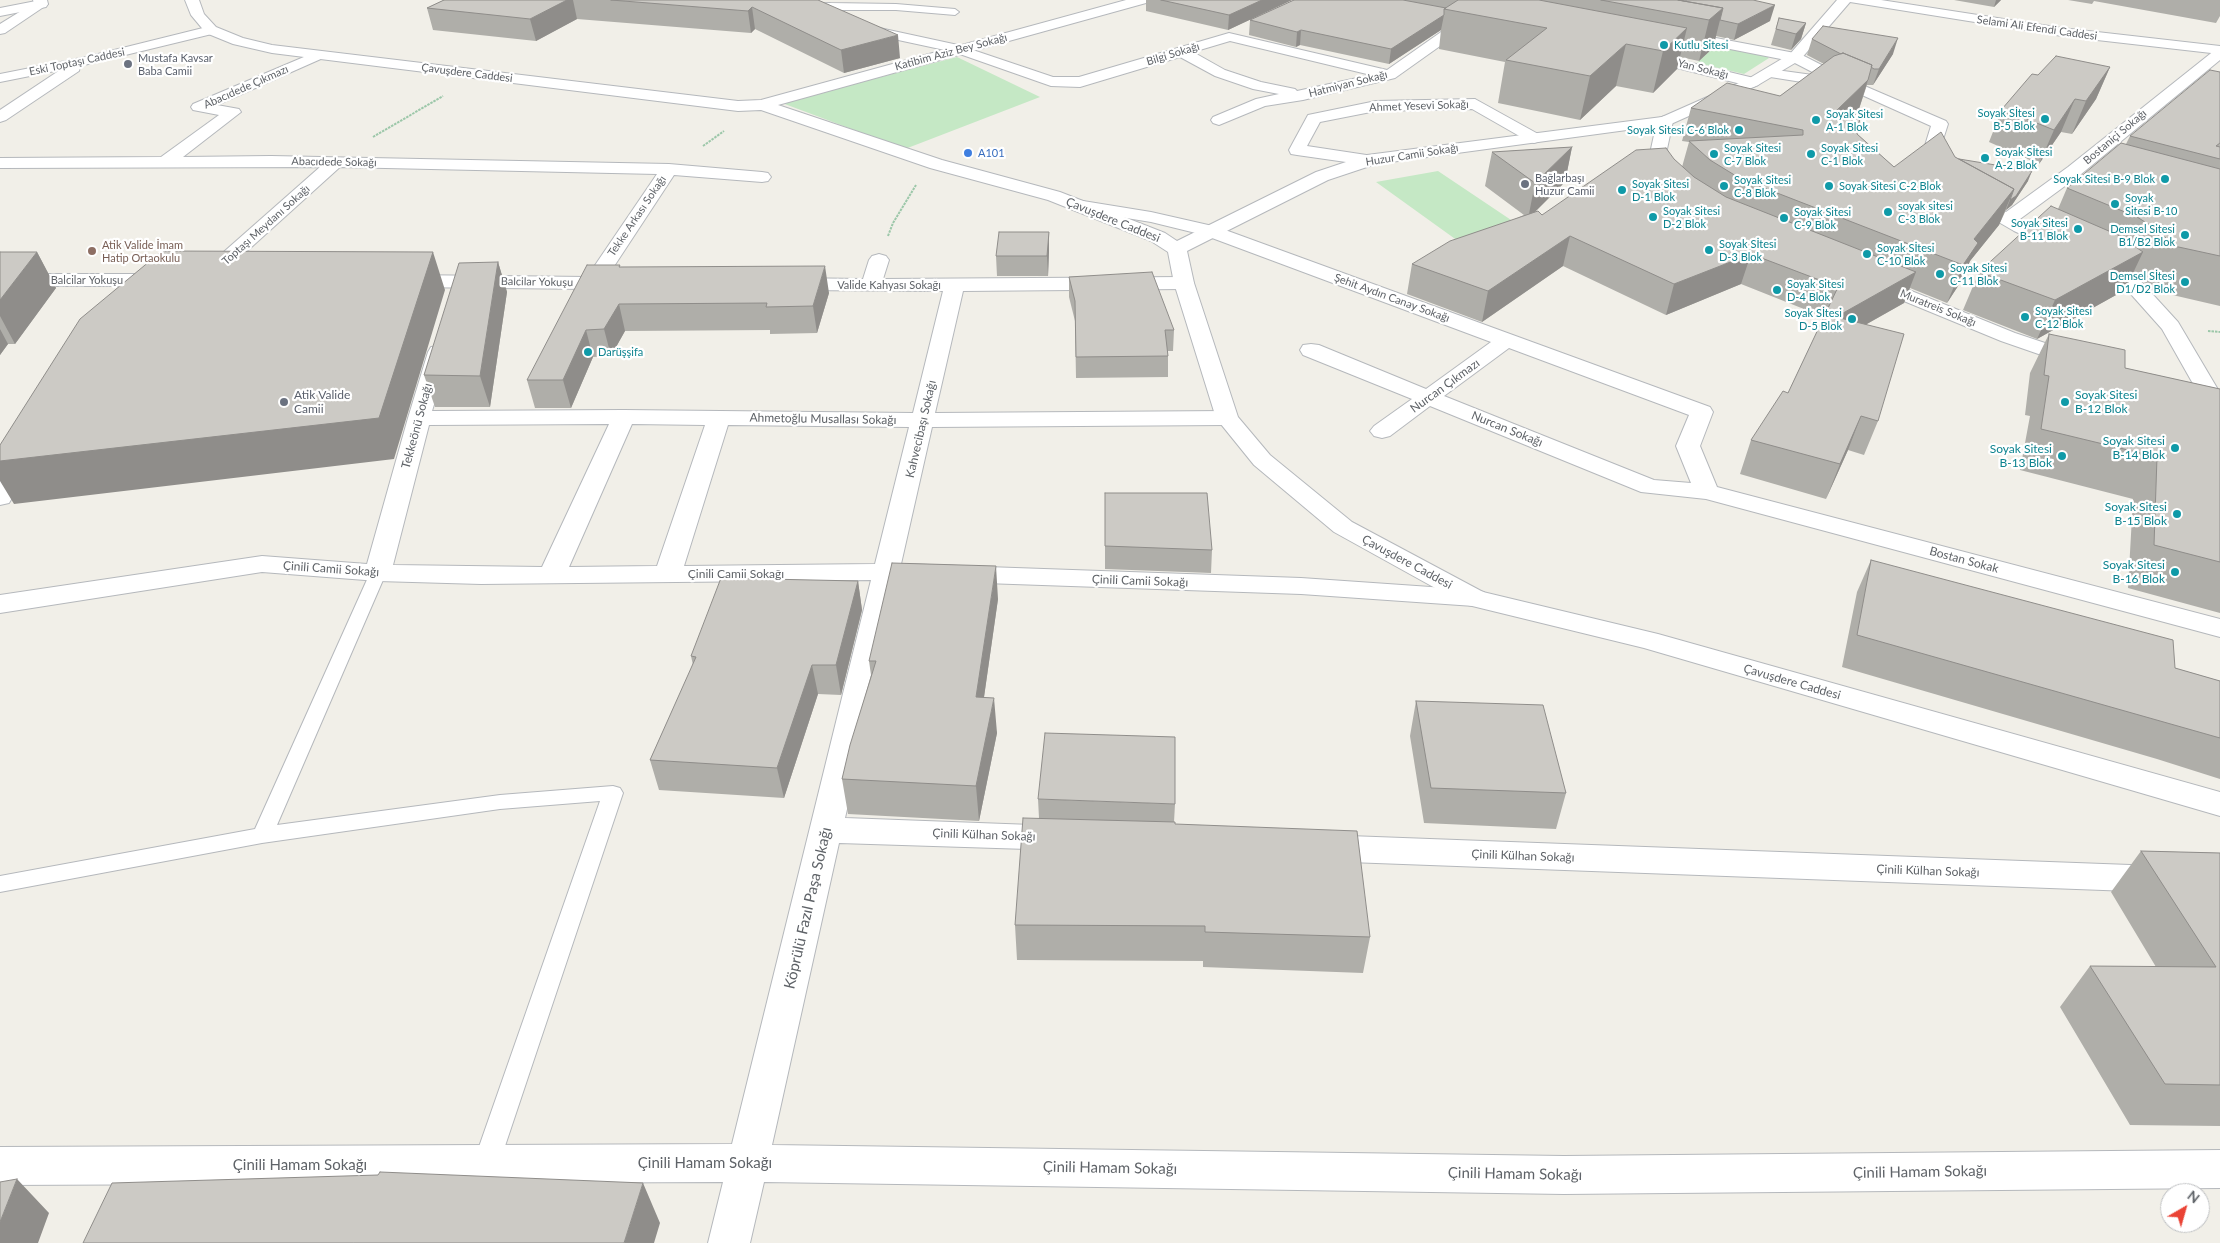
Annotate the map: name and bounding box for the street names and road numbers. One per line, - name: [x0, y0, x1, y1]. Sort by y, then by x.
- street label: Selami Ali Efendi Caddesi: [1976, 13, 2098, 43]
- street label: Katibim Aziz Bey Sokağı: [893, 31, 1009, 73]
- street label: Bilgi Sokağı: [1145, 40, 1201, 68]
- street label: Eski Toptaşı Caddesi: [28, 45, 126, 79]
- street label: Yan Sokağı: [1676, 56, 1730, 82]
- street label: Çavuşdere Caddesi: [421, 61, 513, 85]
- street label: Abacıdede Çıkmazı: [202, 62, 290, 112]
- street label: Hatmiyan Sokağı: [1307, 68, 1389, 100]
- street label: Ahmet Yesevi Sokağı: [1369, 98, 1469, 114]
- street label: Bostaniçi Sokağı: [2081, 107, 2149, 167]
- street label: Huzur Camii Sokağı: [1365, 141, 1459, 169]
- street label: Abacıdede Sokağı: [291, 155, 377, 169]
- street label: Tekke Arkası Sokağı: [605, 173, 669, 259]
- street label: Toptaşı Meydanı Sokağı: [220, 182, 312, 268]
- street label: Çavuşdere Caddesi: [1064, 195, 1162, 245]
- street label: Şehit Aydın Canay Sokağı: [1332, 271, 1452, 325]
- street label: Balcilar Yokuşu: [51, 273, 123, 287]
- street label: Balcilar Yokuşu: [501, 275, 573, 289]
- street label: Valide Kahyası Sokağı: [837, 278, 941, 292]
- street label: Muratreis Sokağı: [1898, 287, 1978, 329]
- street label: Nurcan Çıkmazı: [1407, 356, 1483, 416]
- street label: Kahvecibaşı Sokağı: [903, 379, 939, 479]
- street label: Tekkeönü Sokağı: [399, 382, 435, 470]
- street label: Nurcan Sokağı: [1469, 408, 1545, 450]
- street label: Ahmetoğlu Musallası Sokağı: [749, 411, 897, 427]
- street label: Çavuşdere Caddesi: [1359, 532, 1455, 592]
- street label: Bostan Sokak: [1928, 544, 2000, 576]
- street label: Çinili Camii Sokağı: [282, 558, 380, 580]
- street label: Çinili Camii Sokağı: [688, 567, 784, 581]
- street label: Çinili Camii Sokağı: [1092, 572, 1188, 590]
- street label: Çavuşdere Caddesi: [1742, 661, 1842, 703]
- street label: Köprülü Fazıl Paşa Sokağı: [781, 825, 835, 991]
- street label: Çinili Külhan Sokağı: [932, 826, 1036, 844]
- street label: Çinili Külhan Sokağı: [1471, 847, 1575, 865]
- street label: Çinili Külhan Sokağı: [1876, 862, 1980, 880]
- street label: Çinili Hamam Sokağı: [638, 1154, 772, 1172]
- street label: Çinili Hamam Sokağı: [233, 1156, 367, 1174]
- street label: Çinili Hamam Sokağı: [1043, 1158, 1177, 1178]
- street label: Çinili Hamam Sokağı: [1853, 1162, 1987, 1182]
- street label: Çinili Hamam Sokağı: [1448, 1164, 1582, 1184]

